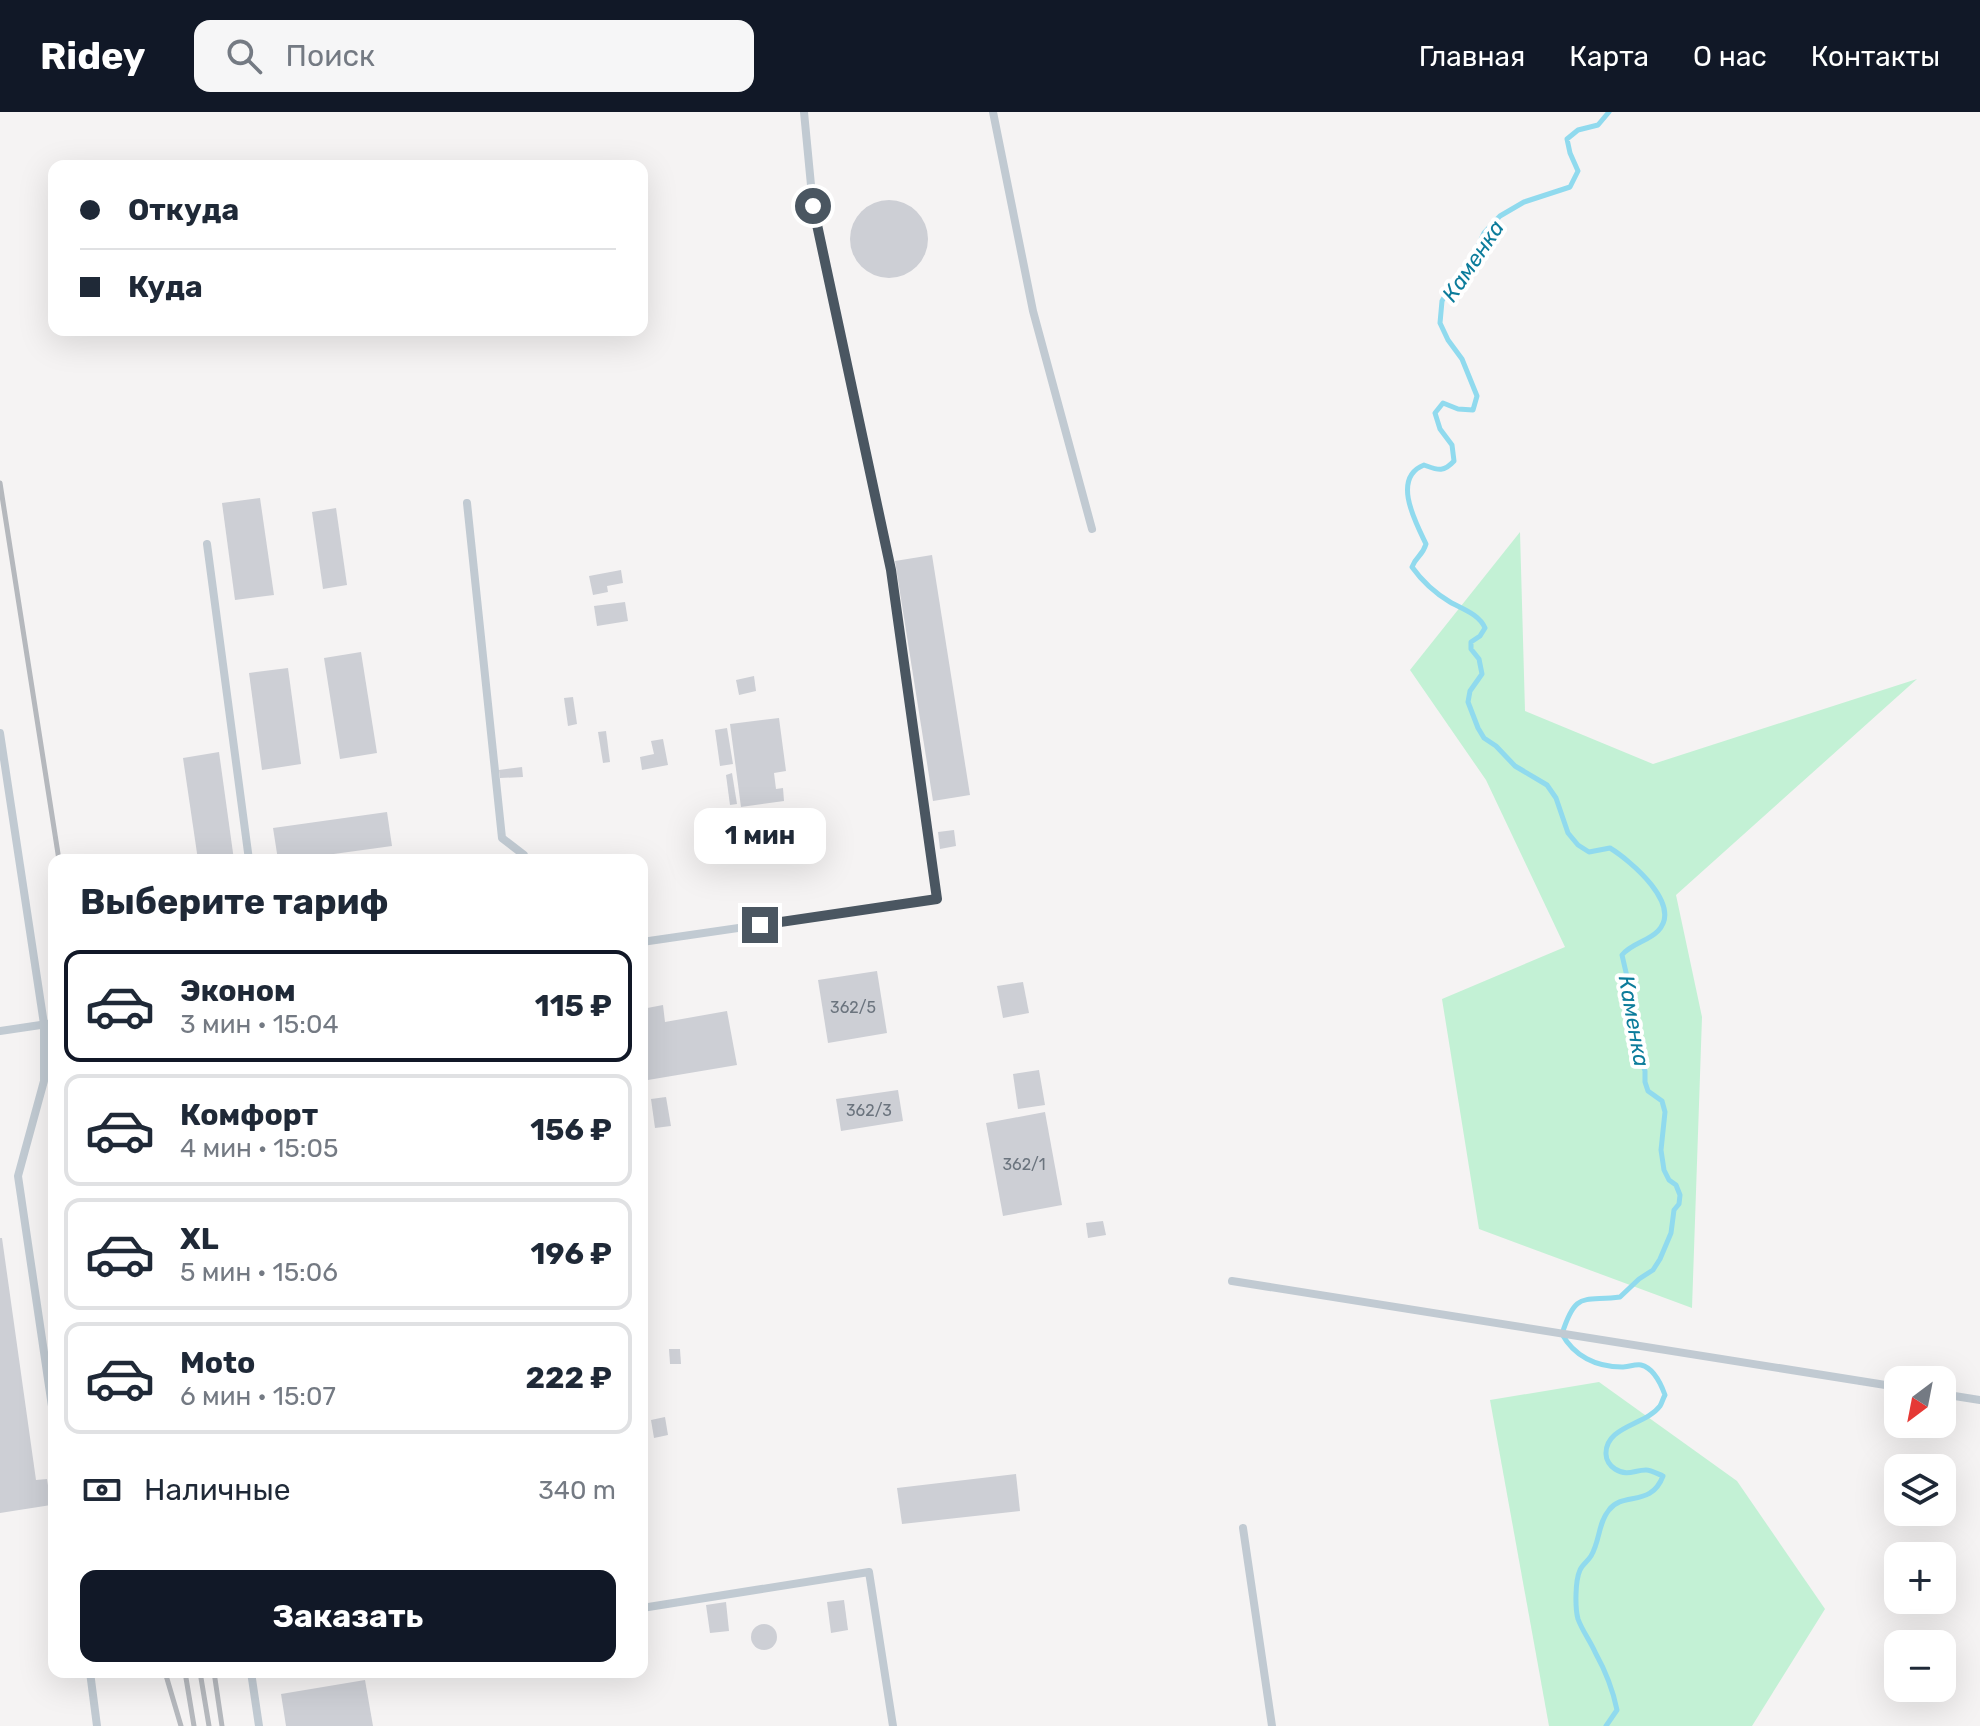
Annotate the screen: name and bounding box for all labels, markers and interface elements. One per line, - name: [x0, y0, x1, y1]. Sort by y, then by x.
- search box: [194, 20, 754, 92]
- text: Ridey: [40, 33, 146, 79]
- icon: search: [222, 34, 266, 78]
- text: Поиск: [286, 38, 375, 74]
- text: Главная: [1419, 40, 1525, 73]
- text: Карта: [1569, 40, 1649, 73]
- text: О нас: [1693, 40, 1767, 73]
- text: Контакты: [1811, 40, 1940, 73]
- route start: [795, 188, 831, 224]
- text: Откуда: [128, 192, 239, 228]
- water label: Каменка: [1436, 215, 1510, 307]
- text: Куда: [128, 269, 203, 305]
- callout: 1 мин: [694, 809, 826, 865]
- text: 1 мин: [725, 820, 795, 851]
- text: Выберите тариф: [80, 880, 389, 923]
- route end: [742, 907, 778, 943]
- icon: car: [84, 970, 156, 1042]
- text: Эконом: [180, 973, 296, 1009]
- water label: Каменка: [1613, 973, 1655, 1069]
- text: 115 ₽: [535, 988, 612, 1024]
- house number: 362/5: [830, 998, 876, 1017]
- text: 3 мин · 15:04: [180, 1009, 339, 1040]
- icon: car: [84, 1094, 156, 1166]
- text: Комфорт: [180, 1097, 318, 1133]
- house number: 362/3: [846, 1101, 892, 1120]
- text: 156 ₽: [530, 1112, 612, 1148]
- text: 4 мин · 15:05: [180, 1133, 338, 1164]
- house number: 362/1: [1002, 1155, 1046, 1174]
- icon: car: [84, 1218, 156, 1290]
- text: XL: [180, 1221, 219, 1257]
- text: 196 ₽: [530, 1236, 612, 1272]
- text: 5 мин · 15:06: [180, 1257, 338, 1288]
- icon: car: [84, 1342, 156, 1414]
- text: Moto: [180, 1345, 255, 1381]
- text: 222 ₽: [525, 1360, 612, 1396]
- north arrow: [1884, 1366, 1956, 1438]
- map controls: [1884, 1366, 1956, 1702]
- text: 6 мин · 15:07: [180, 1381, 336, 1412]
- button: layers: [1884, 1454, 1956, 1526]
- icon: cash: [80, 1468, 124, 1512]
- text: Наличные: [144, 1472, 290, 1508]
- text: 340 m: [538, 1475, 616, 1506]
- button: +: [1884, 1542, 1956, 1614]
- button: Заказать: [80, 1570, 616, 1662]
- button: −: [1884, 1630, 1956, 1702]

